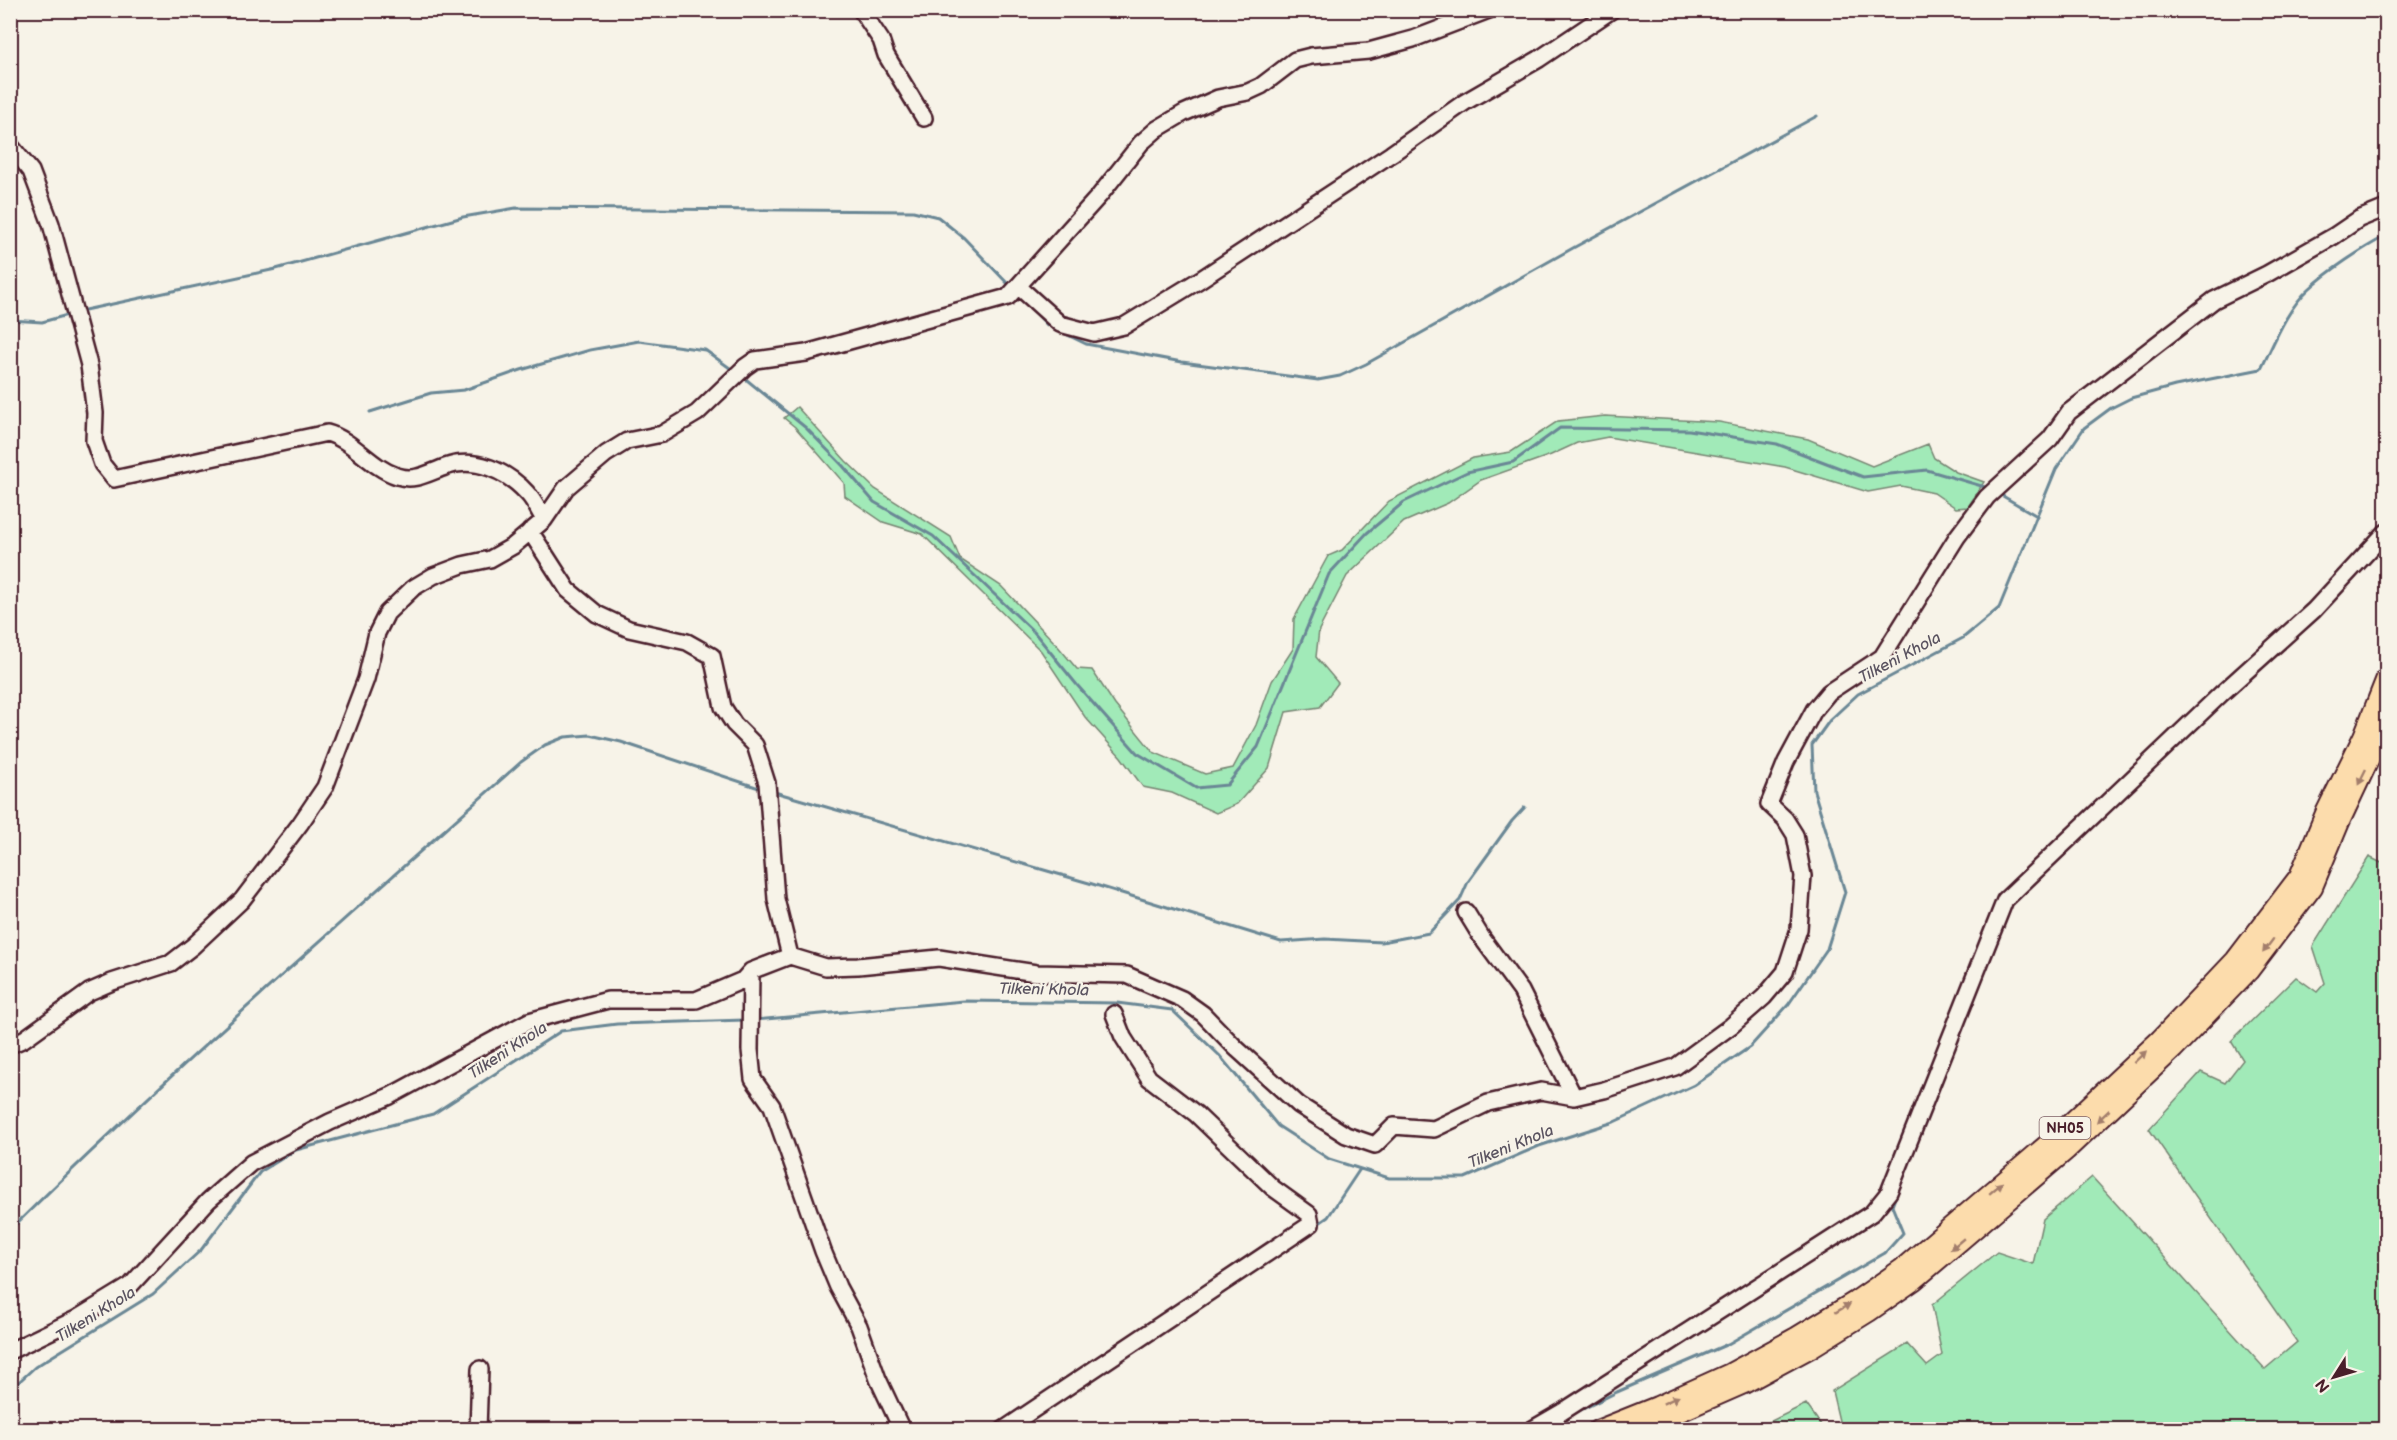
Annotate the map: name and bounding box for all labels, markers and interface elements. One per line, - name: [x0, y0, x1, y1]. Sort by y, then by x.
- water label: Tilkeni Khola: [1856, 628, 1944, 688]
- one-way arrow: [2358, 768, 2368, 786]
- one-way arrow: [2262, 938, 2274, 954]
- water label: Tilkeni Khola: [999, 980, 1089, 1000]
- water label: Tilkeni Khola: [465, 1018, 551, 1084]
- one-way arrow: [2133, 1050, 2148, 1064]
- one-way arrow: [2096, 1109, 2111, 1123]
- road number: NH05: [2040, 1117, 2090, 1139]
- water label: Tilkeni Khola: [1465, 1121, 1557, 1173]
- one-way arrow: [1988, 1182, 2003, 1195]
- one-way arrow: [1949, 1238, 1965, 1251]
- water label: Tilkeni Khola: [53, 1283, 139, 1347]
- one-way arrow: [1835, 1303, 1851, 1314]
- north arrow: [2304, 1347, 2364, 1407]
- text: N: [2312, 1375, 2334, 1396]
- one-way arrow: [1662, 1395, 1680, 1405]

